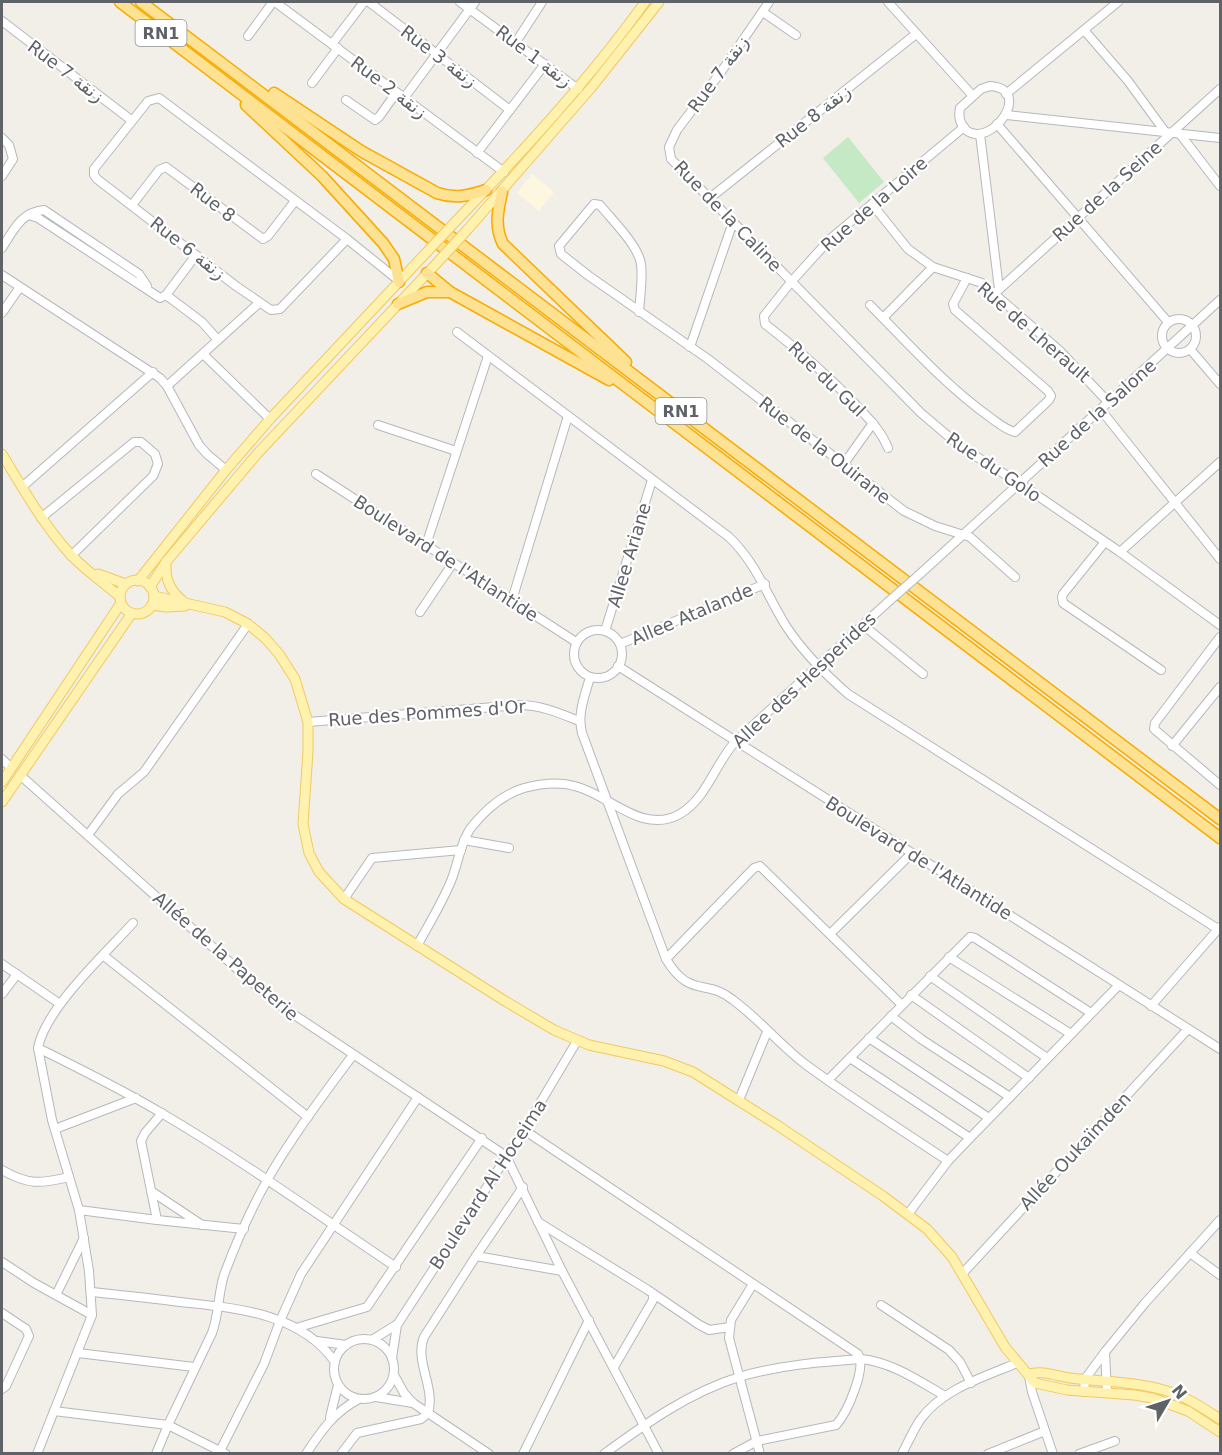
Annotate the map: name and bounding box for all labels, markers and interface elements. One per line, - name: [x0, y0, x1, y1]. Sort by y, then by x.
- road number: RN1: [136, 20, 186, 46]
- street label: Rue 3 زنقة: [397, 21, 481, 91]
- street label: Rue 1 زنقة: [492, 21, 576, 91]
- street label: Rue 7 زنقة: [683, 32, 753, 116]
- street label: Rue 7 زنقة: [24, 36, 108, 106]
- street label: Rue 2 زنقة: [347, 52, 431, 122]
- street label: Rue 8 زنقة: [771, 80, 855, 152]
- street label: Rue de la Seine: [1048, 136, 1166, 246]
- street label: Rue de la Loire: [817, 152, 931, 256]
- street label: Rue de la Caline: [670, 156, 786, 276]
- street label: Rue 8: [186, 178, 240, 226]
- street label: Rue 6 زنقة: [146, 212, 230, 284]
- street label: Rue de Lherault: [973, 277, 1095, 387]
- street label: Rue du Gul: [784, 337, 870, 421]
- street label: Rue de la Salone: [1034, 355, 1160, 471]
- street label: Rue de la Ouirane: [755, 392, 895, 508]
- road number: RN1: [656, 398, 706, 424]
- street label: Rue du Golo: [943, 428, 1045, 506]
- street label: Boulevard de l'Atlantide: [350, 490, 542, 626]
- street label: Allee Ariane: [603, 500, 655, 610]
- street label: Allee Atalande: [628, 579, 756, 649]
- street label: Allee des Hesperides: [728, 608, 880, 752]
- street label: Rue des Pommes d'Or: [328, 696, 527, 730]
- street label: Boulevard de l'Atlantide: [822, 792, 1016, 924]
- street label: Allée de la Papeterie: [149, 887, 303, 1025]
- street label: Allée Oukaïmden: [1015, 1088, 1135, 1214]
- street label: Boulevard Al Hoceima: [425, 1095, 551, 1273]
- north arrow: [1138, 1371, 1198, 1431]
- text: N: [1168, 1381, 1191, 1403]

